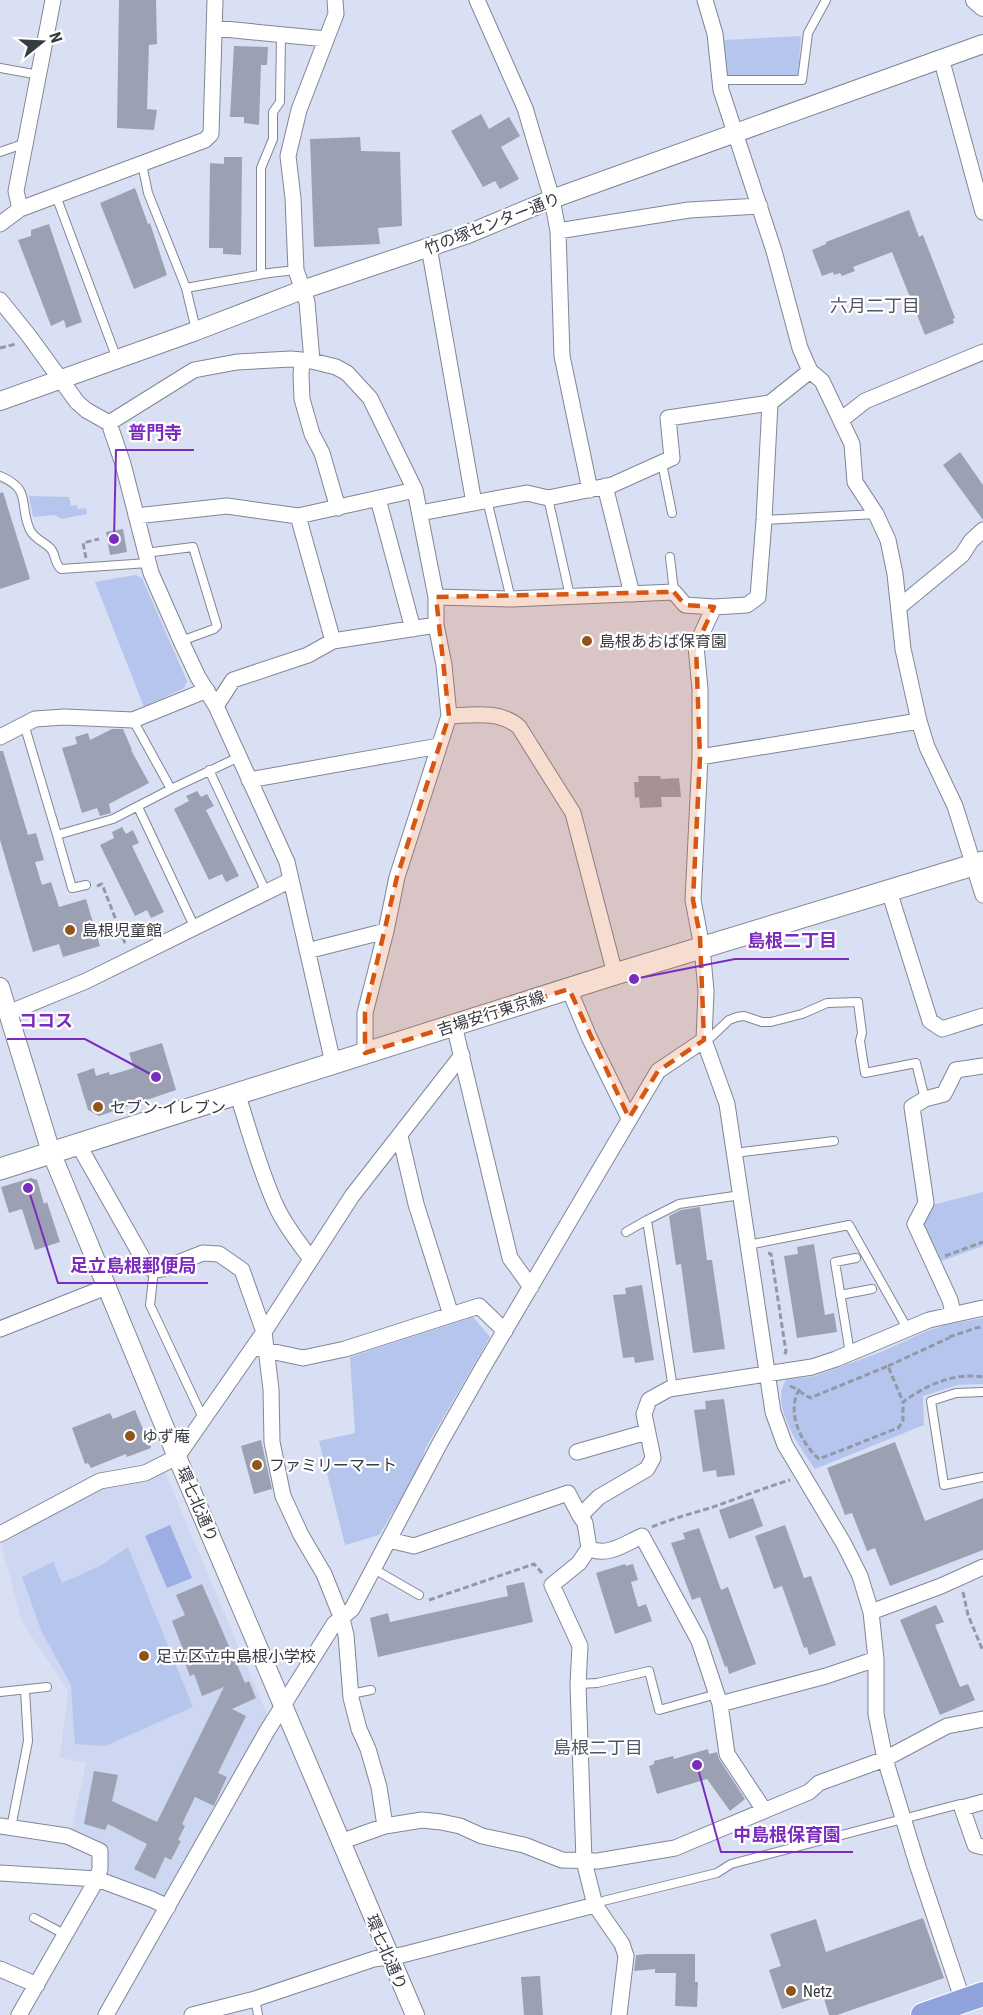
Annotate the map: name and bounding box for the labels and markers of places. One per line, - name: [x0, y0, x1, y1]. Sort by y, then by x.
- callout: 普門寺: [116, 414, 194, 450]
- place label: 島根あおば保育園: [599, 632, 727, 651]
- marker: 島根あおば保育園: [580, 634, 594, 648]
- place label: 島根児童館: [82, 921, 162, 940]
- marker: 島根児童館: [63, 923, 77, 937]
- callout: 島根二丁目: [735, 923, 849, 959]
- callout: ココス: [7, 1003, 85, 1039]
- place label: セブン-イレブン: [110, 1098, 226, 1117]
- marker: セブン-イレブン: [91, 1100, 105, 1114]
- callout: 足立島根郵便局: [58, 1247, 208, 1283]
- place label: ゆず庵: [142, 1427, 190, 1446]
- marker: ゆず庵: [123, 1429, 137, 1443]
- place label: ファミリーマート: [269, 1456, 397, 1475]
- marker: ファミリーマート: [250, 1458, 264, 1472]
- place label: 足立区立中島根小学校: [156, 1647, 316, 1666]
- marker: 足立区立中島根小学校: [137, 1649, 151, 1663]
- callout: 中島根保育園: [721, 1816, 853, 1852]
- place label: Netz: [803, 1982, 832, 2001]
- marker: Netz: [784, 1984, 798, 1998]

